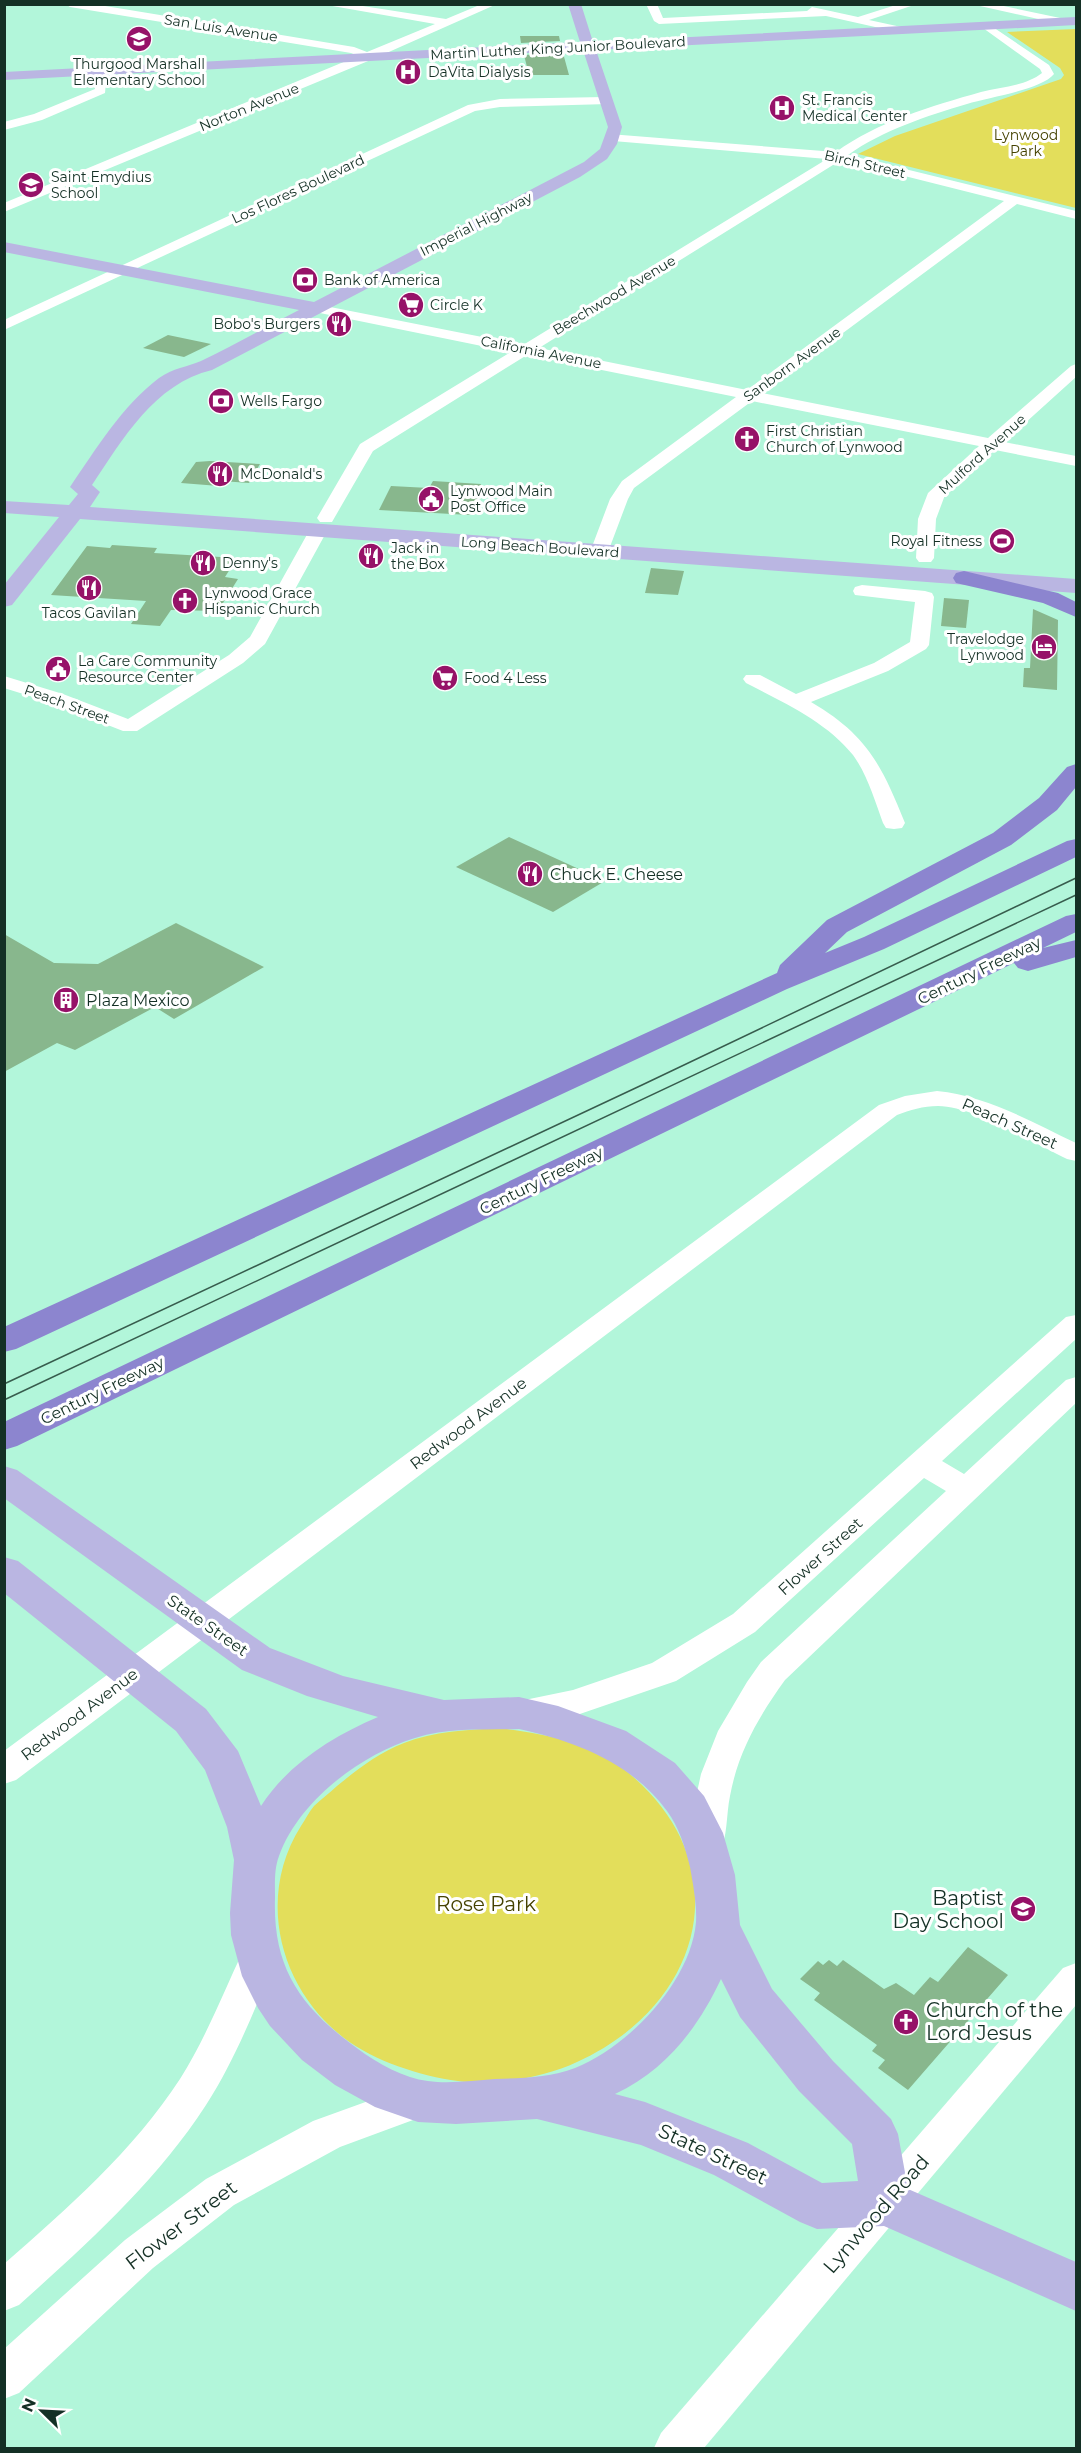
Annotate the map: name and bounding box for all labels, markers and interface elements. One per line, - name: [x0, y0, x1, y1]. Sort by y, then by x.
- street label: San Luis Avenue: [163, 10, 279, 46]
- school or university icon: Thurgood Marshall Elementary School: [124, 24, 154, 54]
- street label: Martin Luther King Junior Boulevard: [430, 32, 686, 64]
- place label: Thurgood Marshall Elementary School: [73, 55, 205, 89]
- hospital icon: DaVita Dialysis: [393, 57, 423, 87]
- place label: DaVita Dialysis: [428, 63, 531, 81]
- street label: Norton Avenue: [196, 79, 302, 135]
- place label: St. Francis Medical Center: [802, 91, 908, 125]
- hospital icon: St. Francis Medical Center: [767, 93, 797, 123]
- park label: Lynwood Park: [994, 126, 1058, 160]
- street label: Birch Street: [823, 146, 908, 182]
- street label: Los Flores Boulevard: [229, 150, 367, 228]
- place label: Saint Emydius School: [51, 168, 151, 202]
- school or university icon: Saint Emydius School: [16, 170, 46, 200]
- street label: Imperial Highway: [417, 188, 536, 260]
- street label: Beechwood Avenue: [549, 251, 679, 339]
- bank icon: Bank of America: [290, 265, 320, 295]
- place label: Bank of America: [324, 271, 440, 289]
- supermarket icon: Circle K: [396, 290, 426, 320]
- place label: Circle K: [430, 296, 483, 314]
- restaurant icon: Bobo's Burgers: [324, 309, 354, 339]
- place label: Bobo's Burgers: [213, 315, 320, 333]
- street label: Sanborn Avenue: [740, 323, 844, 405]
- street label: California Avenue: [479, 331, 603, 373]
- bank icon: Wells Fargo: [206, 386, 236, 416]
- place label: Wells Fargo: [240, 392, 322, 410]
- street label: Mulford Avenue: [935, 410, 1029, 498]
- place label: First Christian Church of Lynwood: [766, 422, 903, 456]
- church icon: First Christian Church of Lynwood: [732, 424, 762, 454]
- restaurant icon: McDonald's: [205, 459, 235, 489]
- place label: McDonald's: [240, 465, 322, 483]
- place label: Lynwood Main Post Office: [450, 482, 553, 516]
- public building icon: Lynwood Main Post Office: [416, 484, 446, 514]
- sports icon: Royal Fitness: [987, 526, 1017, 556]
- street label: Long Beach Boulevard: [460, 532, 620, 562]
- place label: Royal Fitness: [891, 532, 982, 550]
- place label: Jack in the Box: [390, 539, 445, 573]
- restaurant icon: Jack in the Box: [356, 541, 386, 571]
- restaurant icon: Denny's: [188, 548, 218, 578]
- place label: Denny's: [222, 554, 278, 572]
- restaurant icon: Tacos Gavilan: [74, 573, 104, 603]
- place label: Lynwood Grace Hispanic Church: [204, 584, 320, 618]
- church icon: Lynwood Grace Hispanic Church: [170, 586, 200, 616]
- place label: Tacos Gavilan: [42, 604, 136, 622]
- place label: Travelodge Lynwood: [947, 630, 1024, 664]
- hotel icon: Travelodge Lynwood: [1029, 632, 1059, 662]
- place label: La Care Community Resource Center: [78, 652, 218, 686]
- public building icon: La Care Community Resource Center: [43, 654, 73, 684]
- supermarket icon: Food 4 Less: [430, 663, 460, 693]
- place label: Food 4 Less: [464, 669, 547, 687]
- street label: Peach Street: [22, 680, 112, 728]
- restaurant icon: Chuck E. Cheese: [515, 859, 545, 889]
- place label: Chuck E. Cheese: [550, 865, 683, 884]
- street label: Century Freeway: [914, 932, 1044, 1009]
- building icon: Plaza Mexico: [51, 985, 81, 1015]
- place label: Plaza Mexico: [86, 991, 190, 1010]
- street label: Peach Street: [959, 1094, 1061, 1153]
- street label: Century Freeway: [476, 1142, 606, 1219]
- street label: Century Freeway: [37, 1352, 167, 1429]
- street label: Redwood Avenue: [406, 1373, 530, 1474]
- street label: Flower Street: [774, 1513, 867, 1599]
- street label: State Street: [164, 1591, 252, 1660]
- street label: Redwood Avenue: [17, 1664, 141, 1765]
- place label: Baptist Day School: [893, 1886, 1004, 1933]
- park label: Rose Park: [436, 1892, 536, 1916]
- school or university icon: Baptist Day School: [1008, 1894, 1038, 1924]
- place label: Church of the Lord Jesus: [926, 1998, 1063, 2045]
- church icon: Church of the Lord Jesus: [891, 2007, 921, 2037]
- street label: State Street: [655, 2118, 771, 2190]
- street label: Lynwood Road: [818, 2150, 934, 2278]
- street label: Flower Street: [121, 2175, 241, 2275]
- north arrow: [12, 2381, 72, 2441]
- text: N: [17, 2395, 40, 2415]

